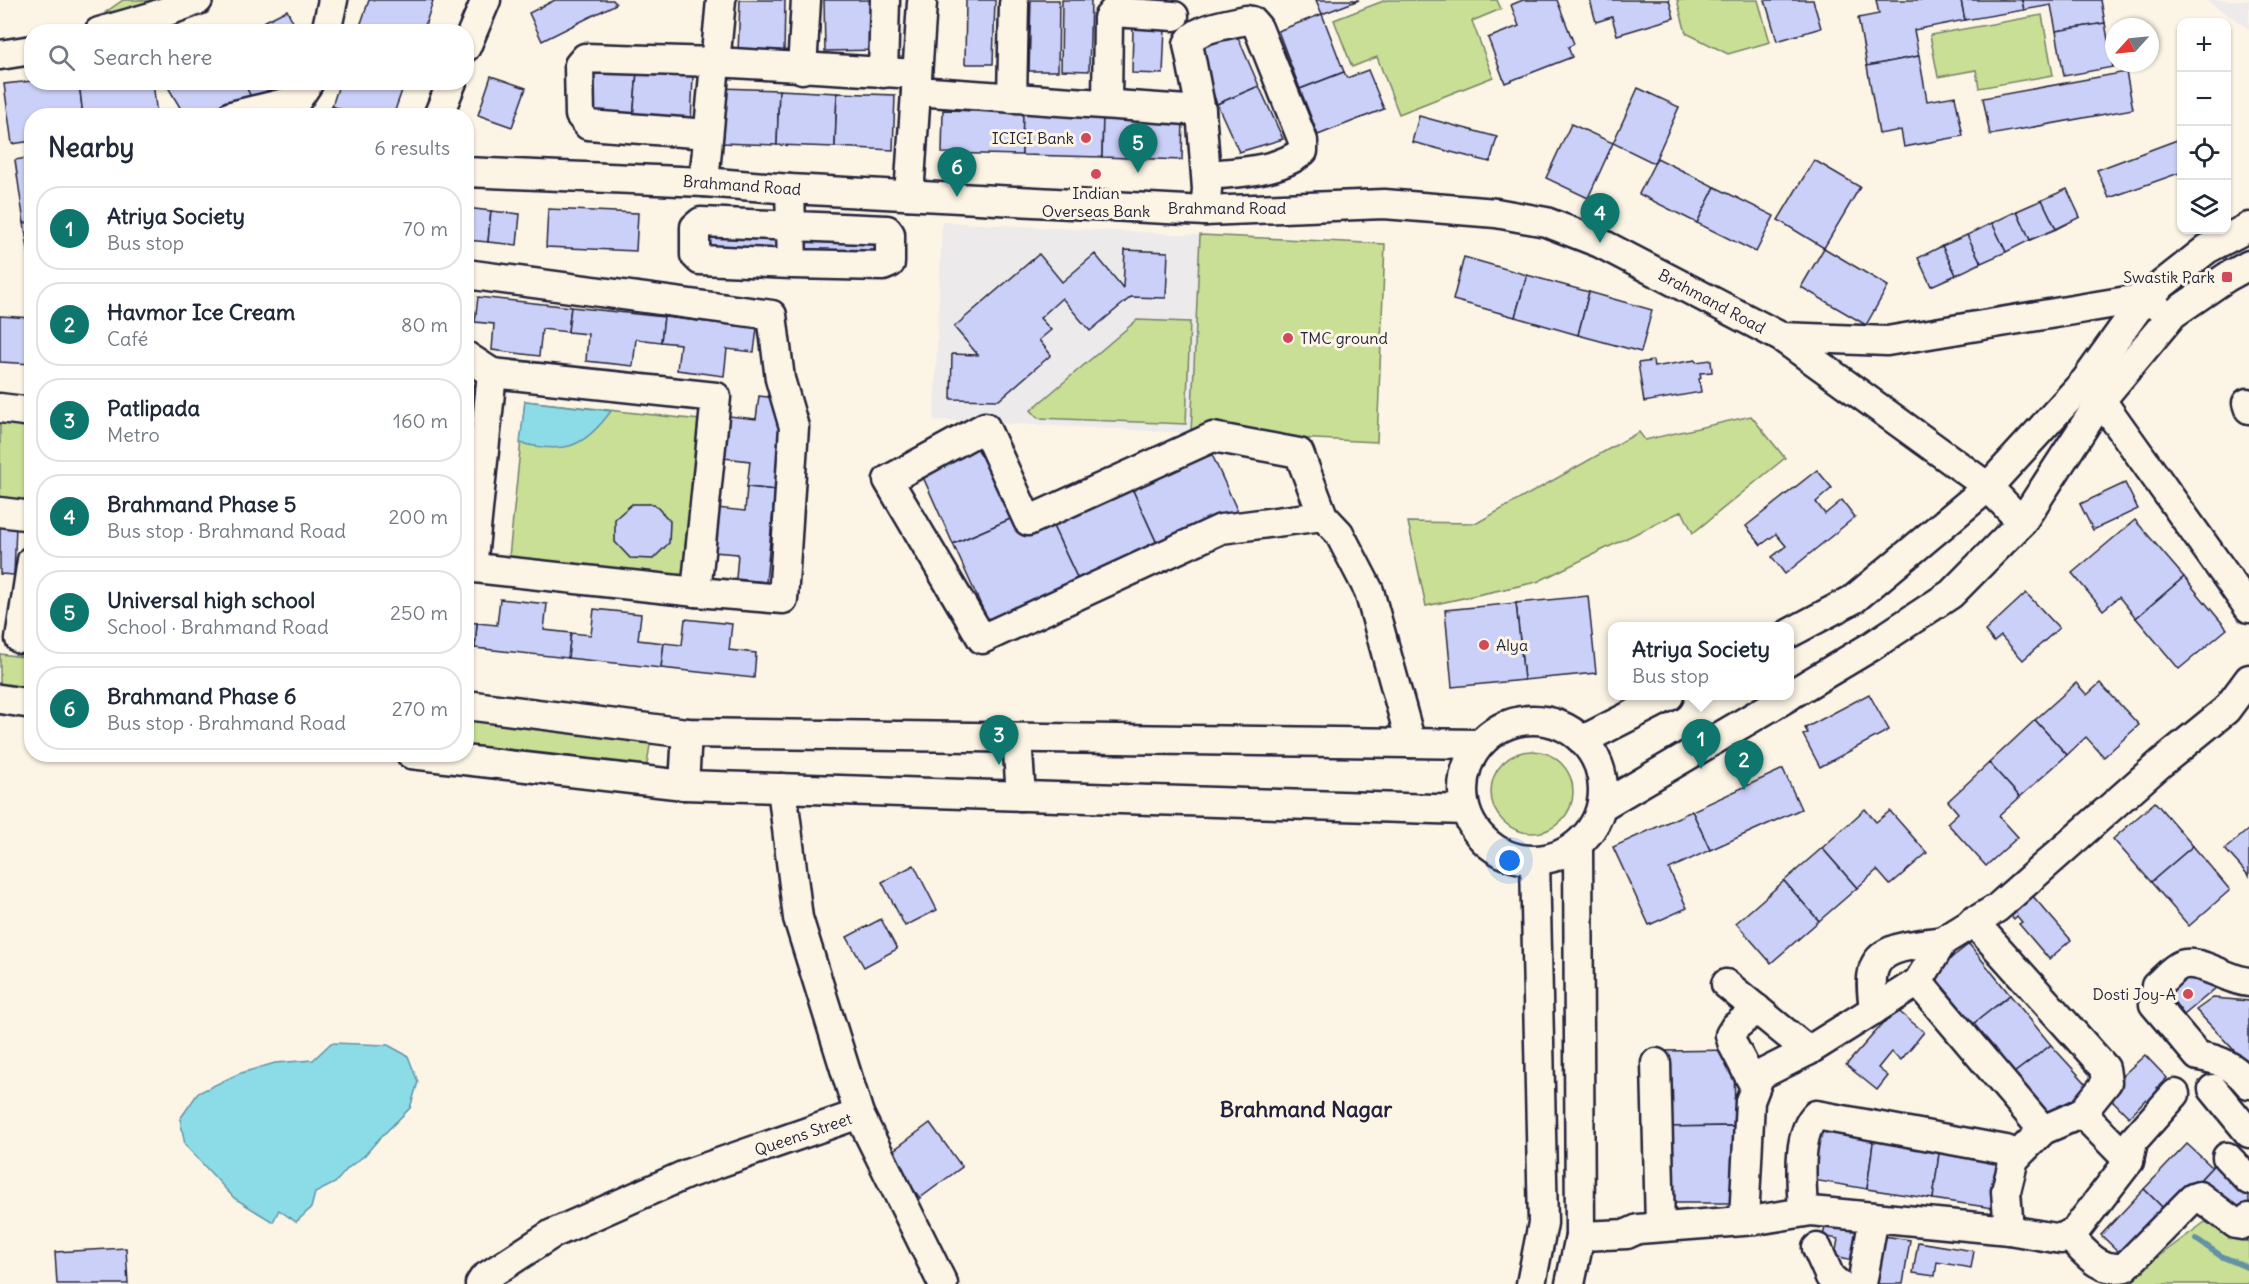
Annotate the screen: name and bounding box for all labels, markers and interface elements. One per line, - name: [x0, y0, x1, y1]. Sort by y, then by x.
- north arrow: [2105, 18, 2159, 72]
- map controls: [2177, 18, 2231, 234]
- button: +: [2177, 18, 2231, 72]
- search box: [24, 24, 474, 90]
- icon: search: [45, 41, 78, 74]
- text: Search here: [93, 43, 212, 71]
- button: −: [2177, 72, 2231, 126]
- pin: 5: [1118, 124, 1158, 173]
- button: locate: [2177, 126, 2231, 180]
- place label: ICICI Bank: [992, 128, 1074, 148]
- text: Nearby: [48, 131, 134, 164]
- marker: ICICI Bank: [1079, 131, 1093, 145]
- text: 6 results: [374, 135, 450, 160]
- pin: 6: [938, 148, 976, 197]
- marker: Indian Overseas Bank: [1089, 167, 1103, 181]
- street label: Brahmand Road: [682, 171, 802, 199]
- button: layers: [2177, 180, 2231, 234]
- place label: Indian Overseas Bank: [1042, 183, 1150, 221]
- pin: 4: [1580, 194, 1620, 243]
- street label: Brahmand Road: [1168, 198, 1286, 218]
- text: Atriya Society: [107, 202, 245, 230]
- text: 1: [66, 216, 73, 241]
- text: 70 m: [403, 216, 448, 241]
- text: Bus stop: [107, 230, 184, 255]
- street label: Brahmand Road: [1655, 264, 1769, 338]
- place label: Swastik Park: [2123, 267, 2215, 287]
- marker: Swastik Park: [2220, 270, 2234, 284]
- text: Havmor Ice Cream: [107, 298, 295, 326]
- text: 2: [64, 312, 75, 337]
- text: 80 m: [401, 312, 448, 337]
- text: Café: [107, 326, 148, 351]
- place label: TMC ground: [1300, 328, 1388, 348]
- marker: TMC ground: [1281, 331, 1295, 345]
- text: Patlipada: [107, 394, 200, 422]
- text: 3: [64, 408, 75, 433]
- text: 160 m: [393, 408, 448, 433]
- text: Metro: [107, 422, 160, 447]
- text: Brahmand Phase 5: [107, 490, 296, 518]
- text: 4: [64, 504, 75, 529]
- text: 200 m: [388, 504, 448, 529]
- text: Bus stop · Brahmand Road: [107, 518, 346, 543]
- text: Universal high school: [107, 586, 315, 614]
- text: 5: [64, 600, 75, 625]
- text: 250 m: [390, 600, 448, 625]
- text: School · Brahmand Road: [107, 614, 329, 639]
- popup: [1608, 622, 1794, 700]
- place label: Alya: [1496, 635, 1528, 655]
- text: Atriya Society: [1632, 635, 1770, 663]
- marker: Alya: [1477, 638, 1491, 652]
- text: Bus stop: [1632, 663, 1709, 688]
- text: Brahmand Phase 6: [107, 682, 296, 710]
- text: 6: [64, 696, 75, 721]
- text: 270 m: [392, 696, 448, 721]
- text: Bus stop · Brahmand Road: [107, 710, 346, 735]
- pin: 3: [980, 716, 1018, 765]
- pin: 1: [1682, 720, 1720, 769]
- pin: 2: [1724, 740, 1764, 790]
- your location: [1495, 846, 1524, 875]
- place label: Dosti Joy-A: [2092, 984, 2176, 1004]
- marker: Dosti Joy-A: [2181, 987, 2195, 1001]
- district label: Brahmand Nagar: [1220, 1095, 1393, 1123]
- street label: Queens Street: [752, 1108, 855, 1160]

